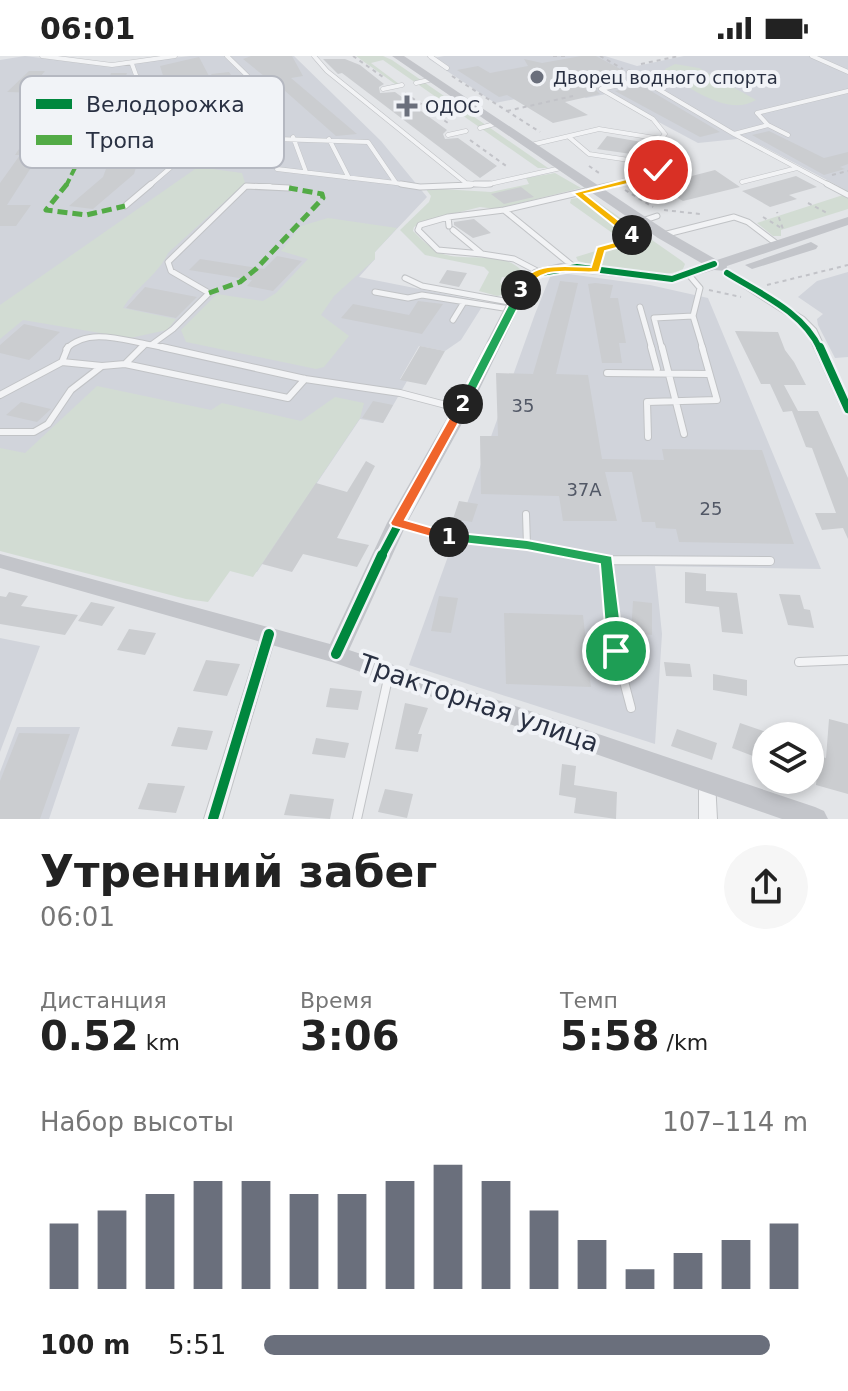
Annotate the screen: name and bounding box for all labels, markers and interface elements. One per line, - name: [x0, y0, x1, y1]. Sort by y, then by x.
- text: 06:01: [40, 11, 136, 46]
- place label: Дворец водного спорта: [553, 67, 778, 88]
- marker: Дворец водного спорта: [528, 68, 546, 86]
- legend: [20, 76, 284, 168]
- text: Велодорожка: [86, 92, 245, 117]
- marker: ОДОС: [396, 95, 418, 117]
- place label: ОДОС: [425, 96, 480, 117]
- text: Тропа: [85, 128, 155, 153]
- pin: [624, 136, 692, 204]
- icon: check: [636, 148, 680, 192]
- pin: 4: [612, 215, 652, 255]
- text: 4: [624, 222, 640, 247]
- pin: 3: [501, 270, 541, 310]
- text: 3: [513, 277, 529, 302]
- pin: 2: [443, 384, 483, 424]
- text: 2: [455, 391, 471, 416]
- house number: 35: [512, 395, 534, 416]
- house number: 37А: [566, 479, 602, 500]
- house number: 25: [700, 498, 722, 519]
- pin: 1: [429, 517, 469, 557]
- text: 1: [441, 524, 457, 549]
- pin: [582, 617, 650, 685]
- icon: arrive: [594, 629, 638, 673]
- street label: Тракторная улица: [355, 648, 603, 758]
- map controls: [752, 722, 824, 794]
- button: layers: [752, 722, 824, 794]
- button: share: [724, 845, 808, 929]
- text: Утренний забег: [40, 846, 437, 897]
- text: 06:01: [40, 902, 115, 932]
- text: Дистанция: [40, 988, 167, 1013]
- text: Время: [300, 988, 372, 1013]
- text: Темп: [560, 988, 618, 1013]
- text: 0.52: [40, 1013, 139, 1059]
- text: 3:06: [300, 1013, 400, 1059]
- text: 5:58: [560, 1013, 660, 1059]
- text: km: [139, 1030, 180, 1055]
- text: /km: [660, 1030, 708, 1055]
- text: Набор высоты: [40, 1107, 234, 1137]
- text: 107–114 m: [662, 1107, 808, 1137]
- text: 100 m: [40, 1330, 130, 1360]
- text: 5:51: [168, 1330, 226, 1360]

